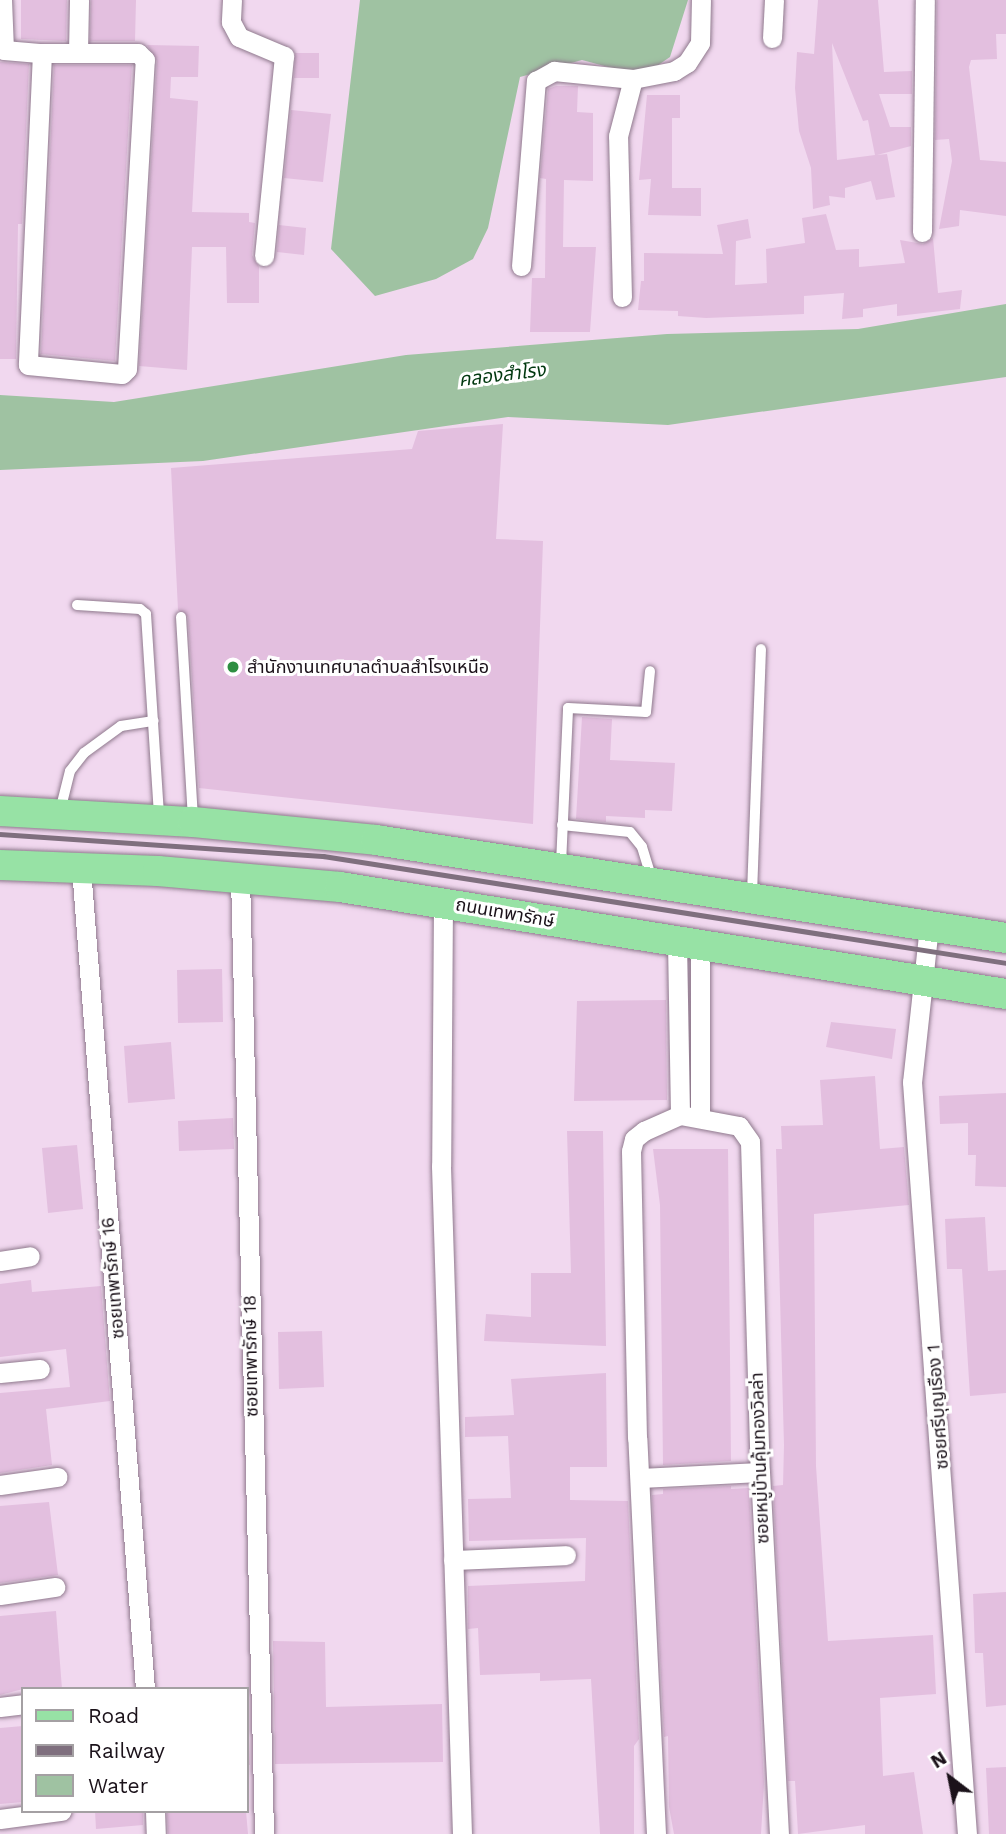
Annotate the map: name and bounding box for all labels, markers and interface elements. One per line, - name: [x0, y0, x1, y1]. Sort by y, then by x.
- water label: คลองสำโรง: [457, 358, 547, 392]
- place label: สำนักงานเทศบาลตำบลสำโรงเหนือ: [247, 656, 489, 678]
- marker: สำนักงานเทศบาลตำบลสำโรงเหนือ: [225, 659, 241, 675]
- street label: ถนนเทพารักษ์: [454, 894, 556, 932]
- street label: ซอยเทพารักษ์ 16: [97, 1216, 129, 1340]
- street label: ซอยเทพารักษ์ 18: [239, 1295, 263, 1417]
- street label: ซอยศรีบุญเรือง 1: [923, 1344, 953, 1470]
- street label: ซอยหมู่บ้านคุ้มทองวิลล่า: [746, 1372, 774, 1544]
- legend: [21, 1687, 248, 1813]
- text: Road: [88, 1703, 139, 1728]
- text: Railway: [88, 1738, 165, 1763]
- north arrow: [915, 1743, 985, 1813]
- text: N: [927, 1746, 951, 1773]
- text: Water: [88, 1773, 148, 1798]

